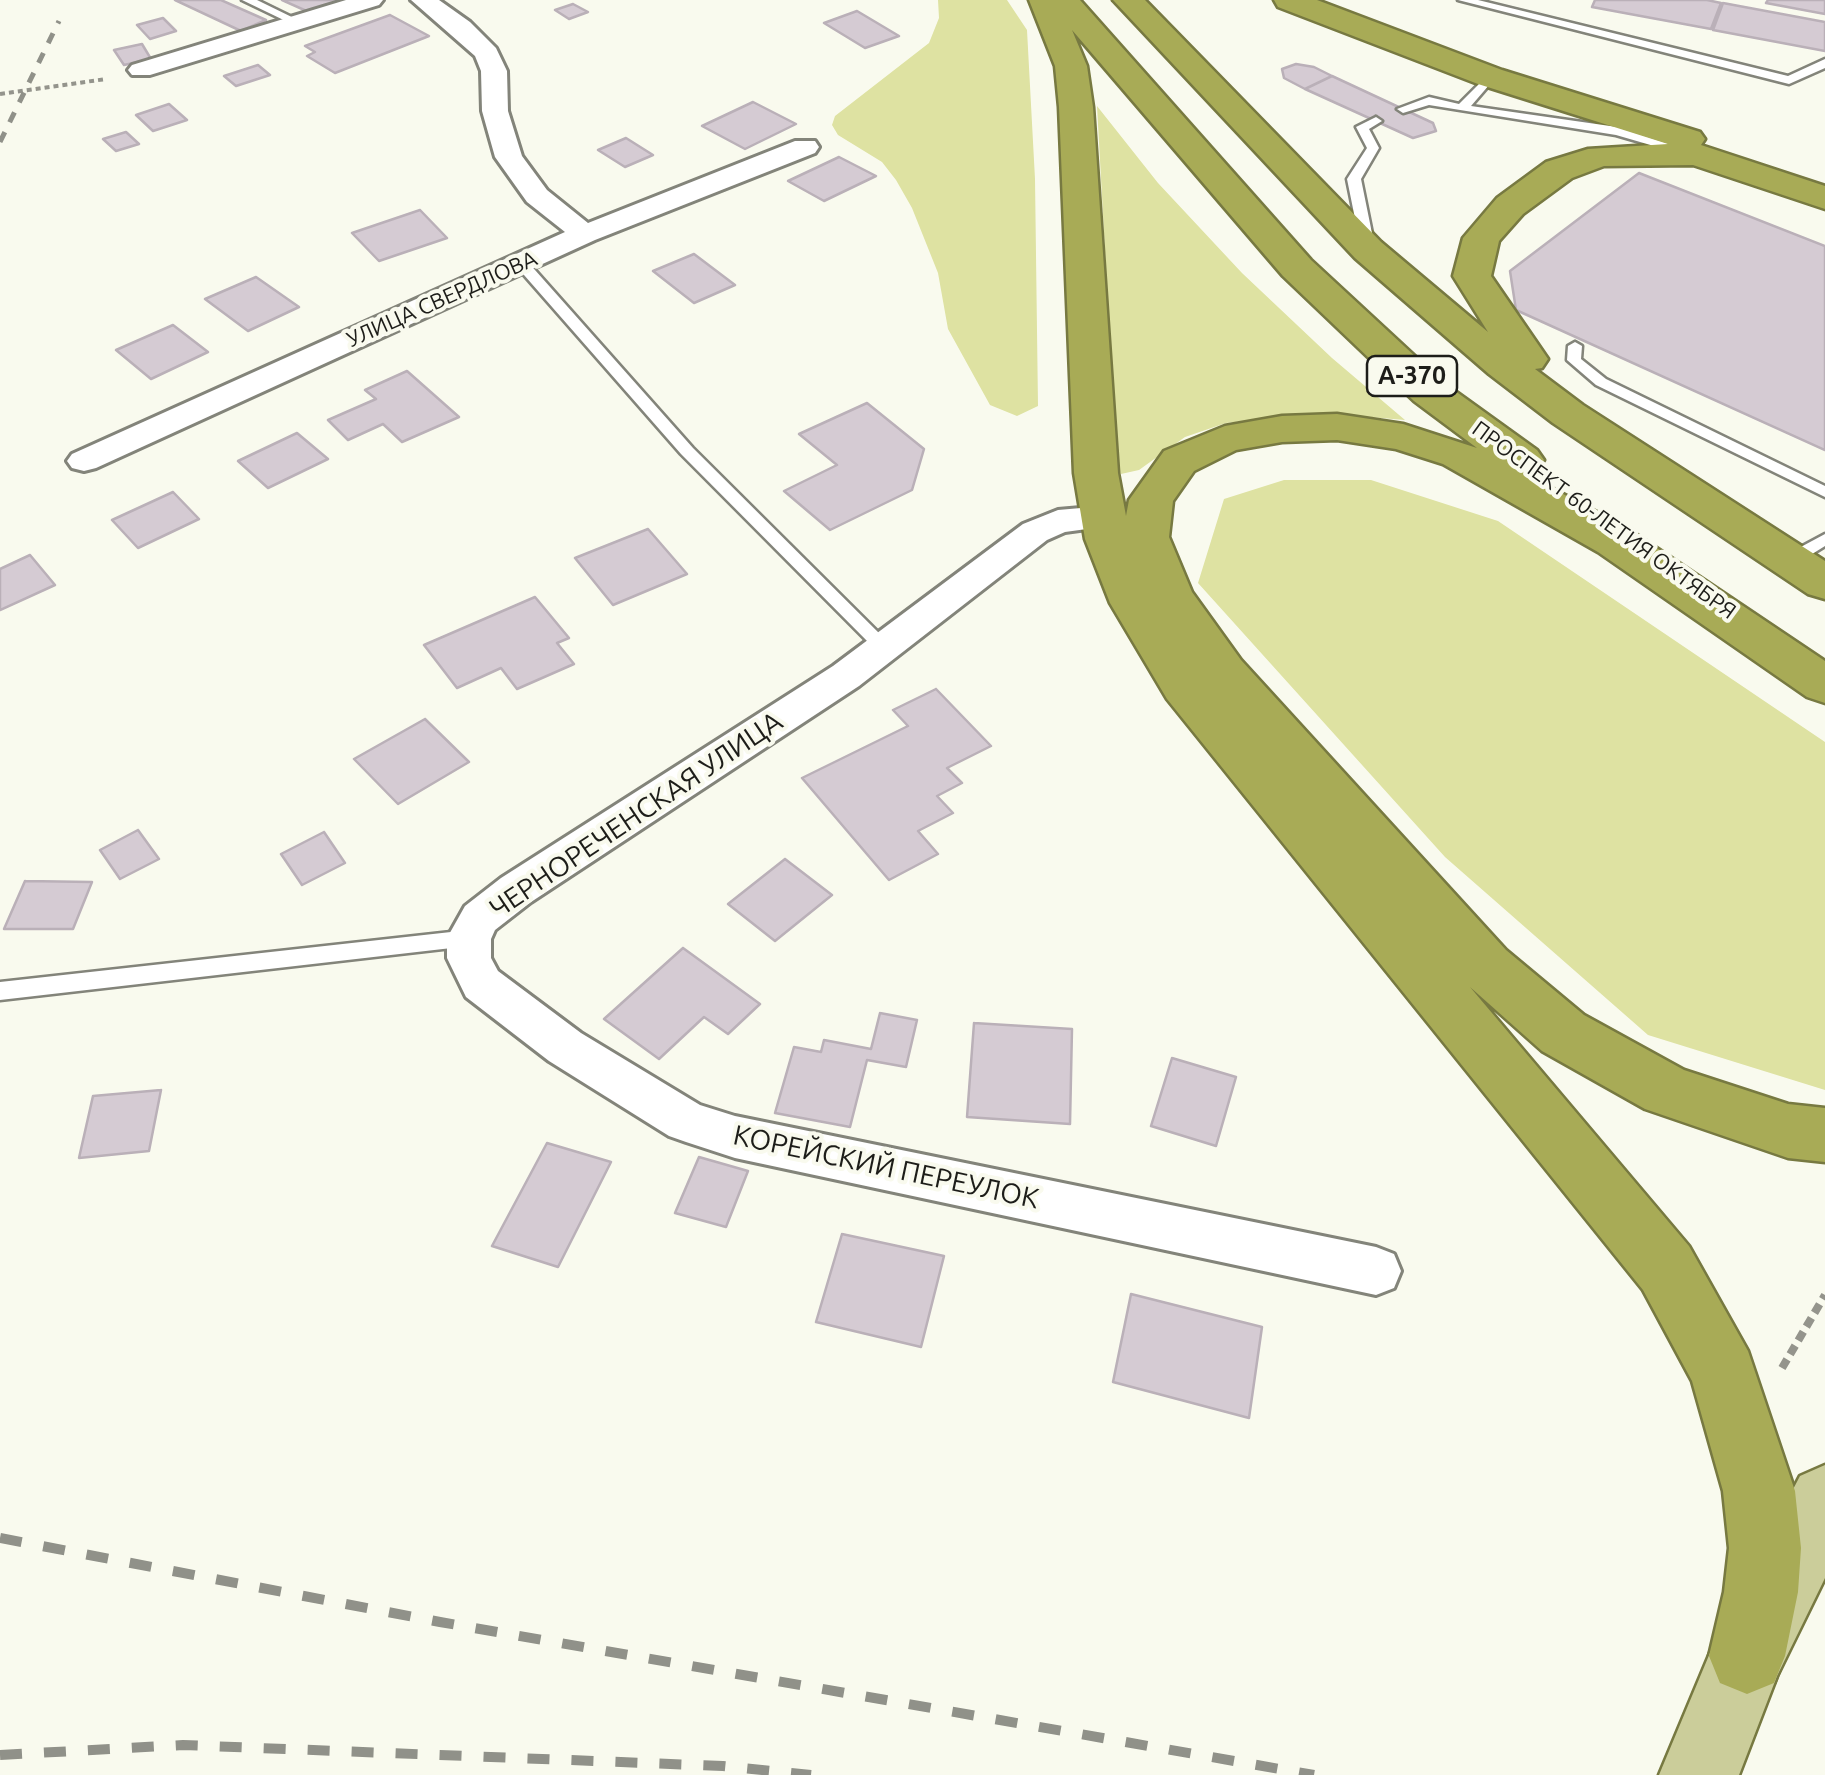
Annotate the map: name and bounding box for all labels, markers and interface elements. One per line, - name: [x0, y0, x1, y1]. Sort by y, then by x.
- street label: УЛИЦА СВЕРДЛОВА: [343, 245, 541, 353]
- road number: А-370: [1367, 356, 1457, 396]
- street label: ПРОСПЕКТ 60-ЛЕТИЯ ОКТЯБРЯ: [1467, 415, 1741, 625]
- street label: ЧЕРНОРЕЧЕНСКАЯ УЛИЦА: [483, 704, 789, 926]
- street label: КОРЕЙСКИЙ ПЕРЕУЛОК: [730, 1118, 1042, 1216]

